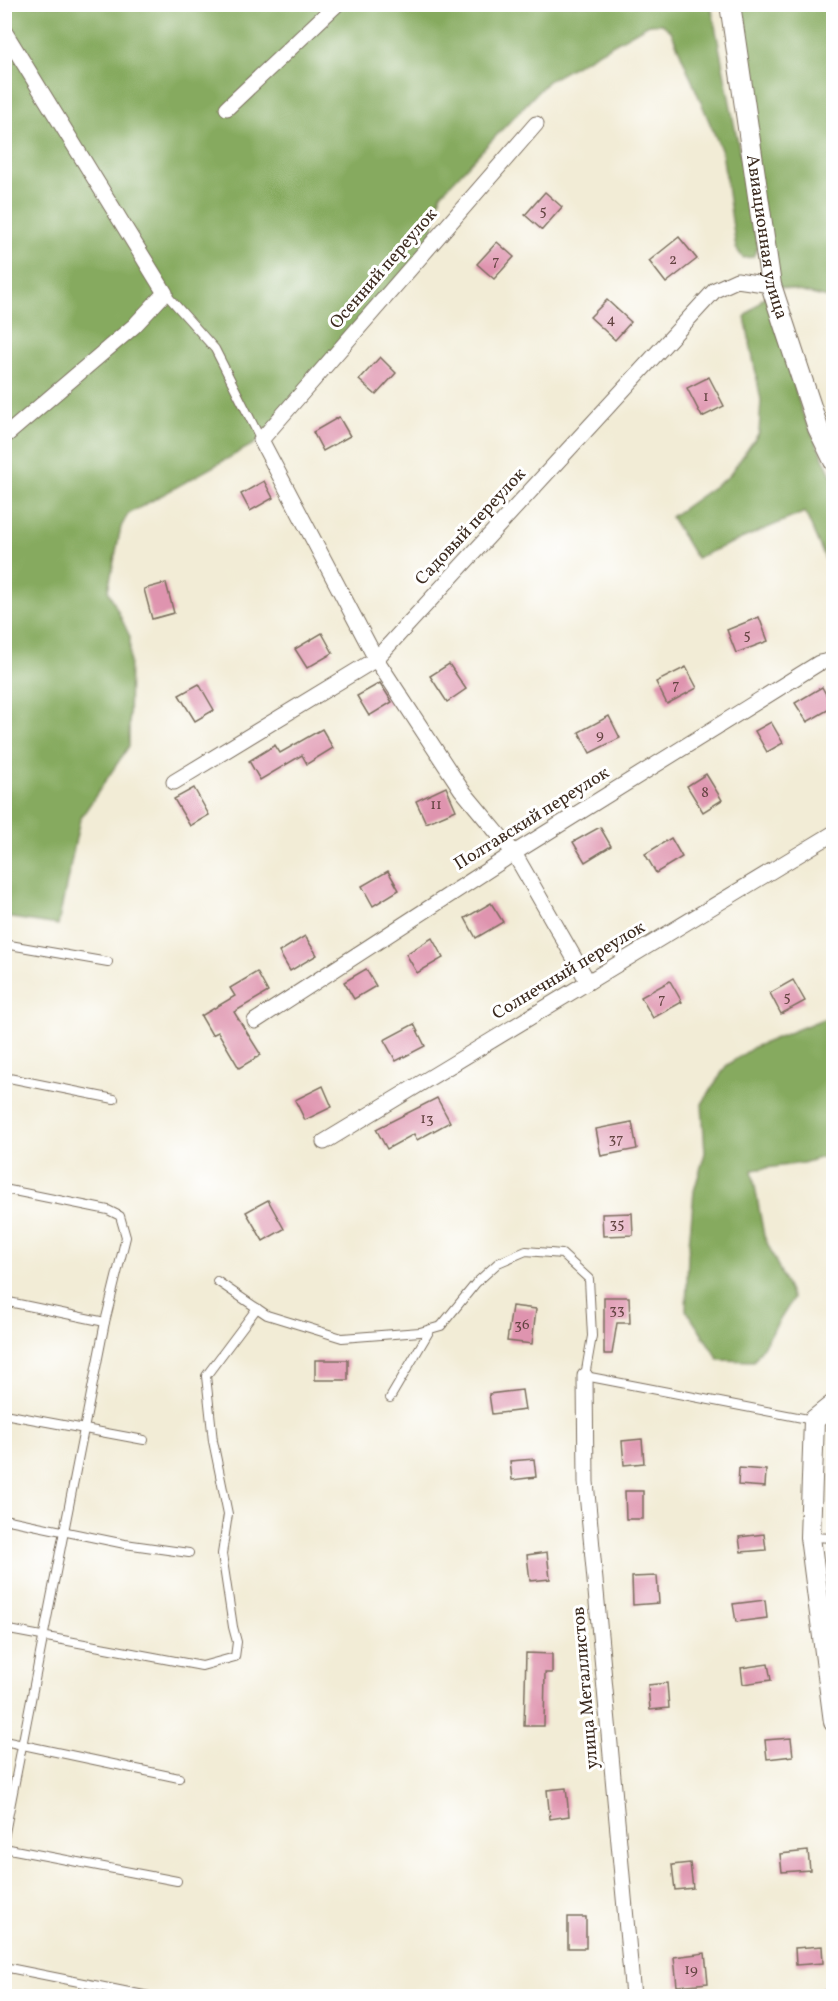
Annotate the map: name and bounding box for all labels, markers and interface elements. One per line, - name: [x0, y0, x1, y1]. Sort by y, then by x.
- street label: Авиационная улица: [740, 153, 794, 323]
- house number: 5: [539, 201, 547, 222]
- street label: Осенний переулок: [324, 203, 444, 335]
- house number: 2: [669, 250, 677, 271]
- house number: 7: [492, 251, 500, 272]
- house number: 4: [607, 310, 616, 331]
- house number: 1: [703, 387, 709, 408]
- street label: Садовый переулок: [410, 462, 533, 591]
- house number: 5: [743, 625, 751, 646]
- house number: 7: [672, 675, 680, 696]
- house number: 9: [596, 725, 604, 746]
- street label: Полтавский переулок: [450, 761, 615, 877]
- house number: 8: [701, 783, 709, 804]
- house number: 11: [430, 795, 442, 816]
- street label: Солнечный переулок: [488, 915, 651, 1027]
- house number: 5: [783, 987, 791, 1008]
- house number: 7: [658, 989, 666, 1010]
- house number: 13: [420, 1109, 434, 1130]
- house number: 37: [609, 1129, 623, 1150]
- house number: 35: [610, 1214, 624, 1235]
- house number: 33: [609, 1300, 625, 1321]
- house number: 36: [514, 1315, 530, 1336]
- street label: улица Металлистов: [566, 1606, 606, 1770]
- house number: 19: [684, 1960, 698, 1981]

